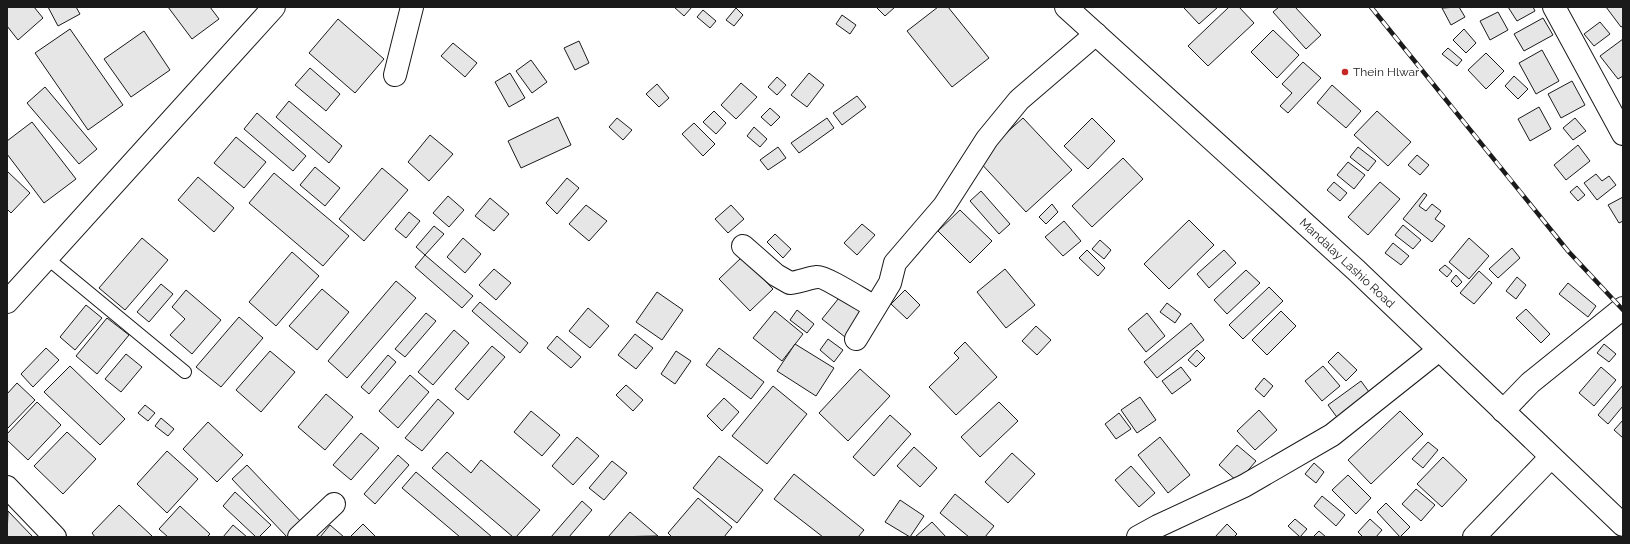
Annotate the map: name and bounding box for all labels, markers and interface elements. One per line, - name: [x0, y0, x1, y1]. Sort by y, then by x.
- place label: Thein Hlwar: [1353, 65, 1420, 79]
- marker: Thein Hlwar: [1340, 67, 1350, 77]
- street label: Mandalay Lashio Road: [1297, 215, 1397, 311]

